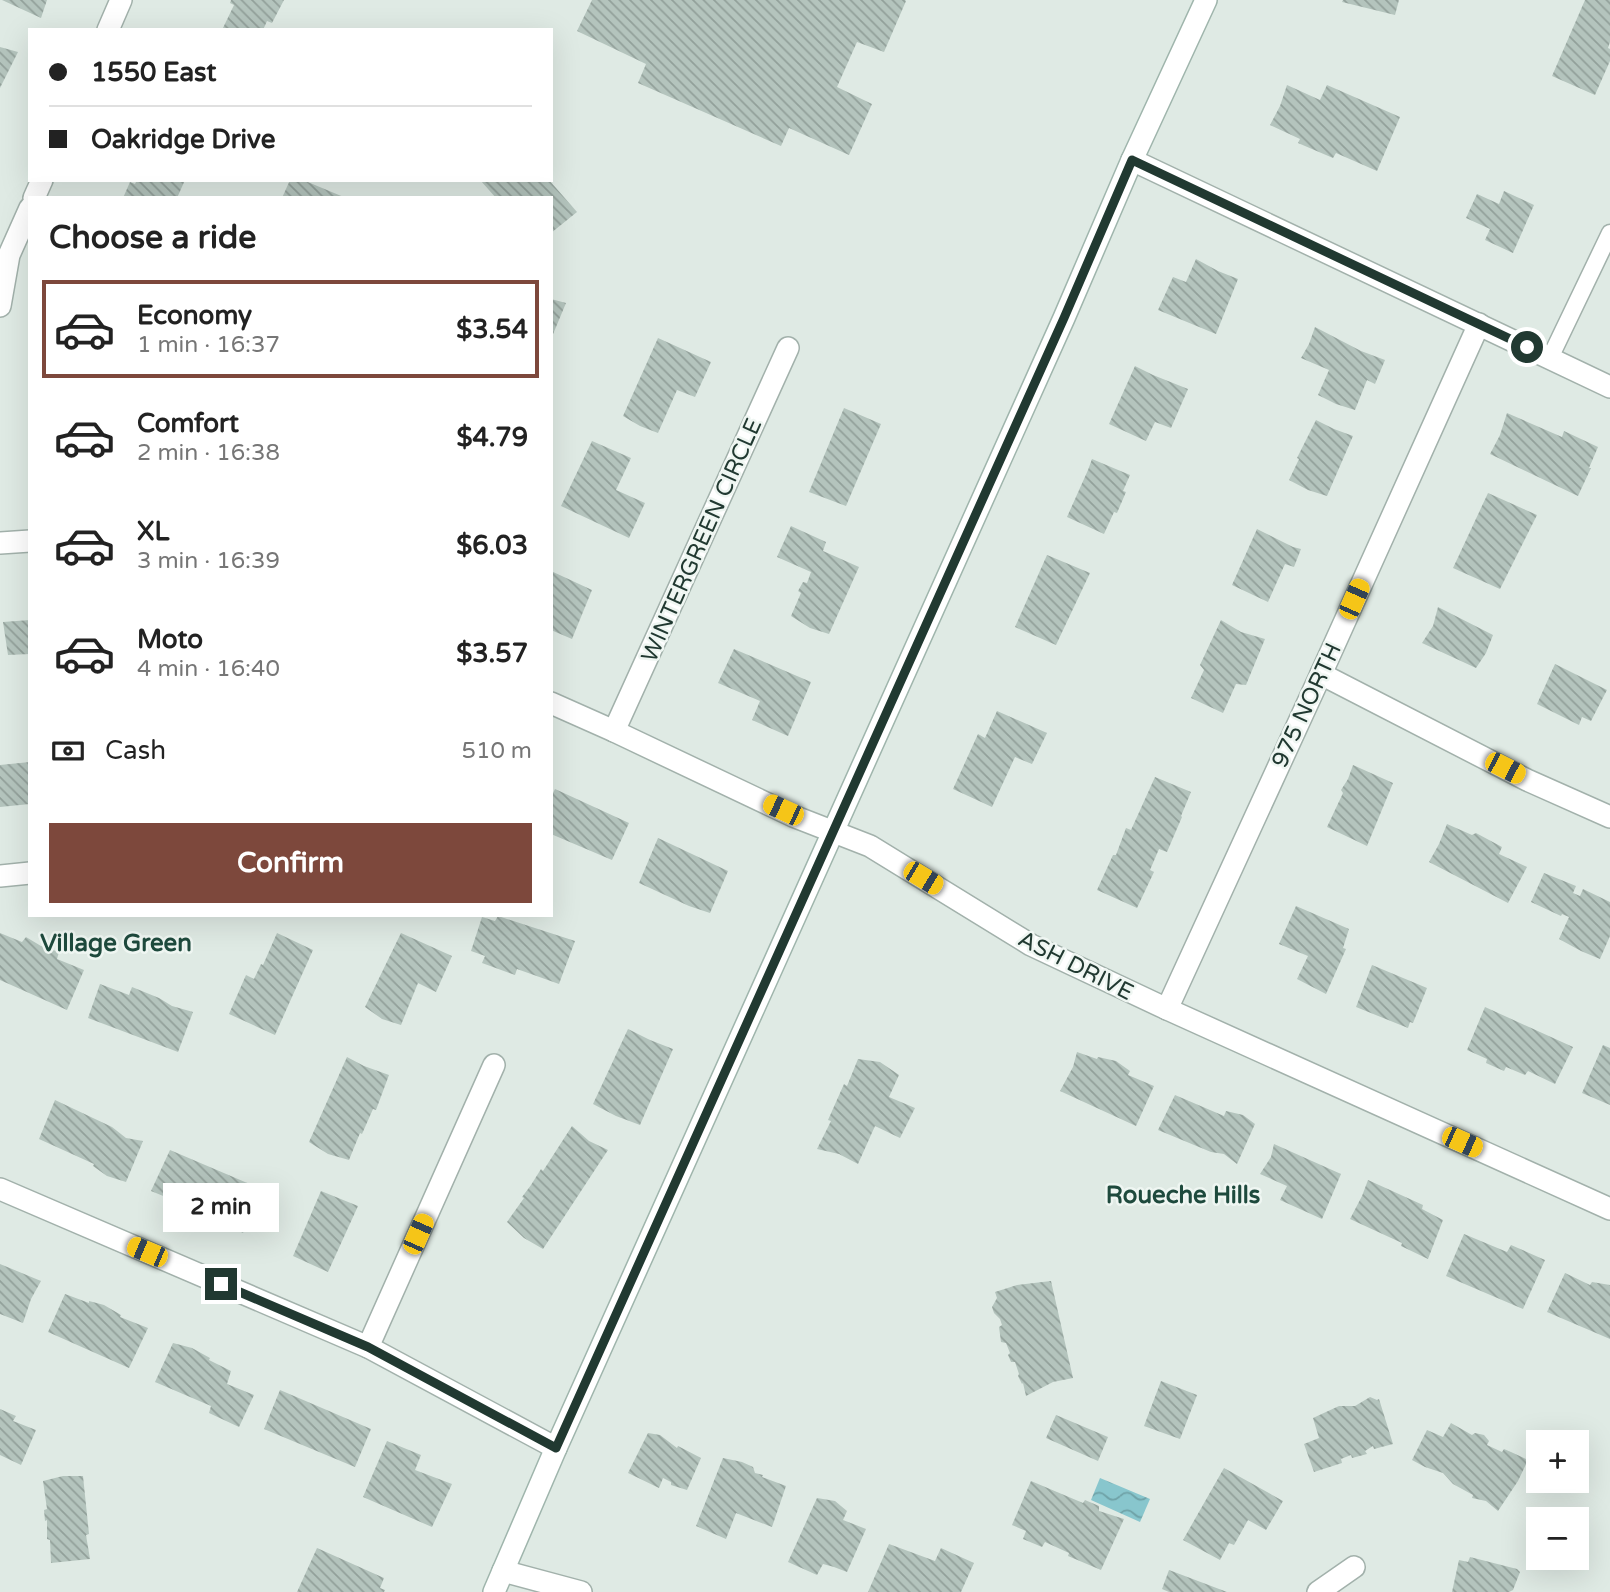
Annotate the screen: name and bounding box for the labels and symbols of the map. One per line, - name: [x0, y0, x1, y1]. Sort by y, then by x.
- route start: [1511, 331, 1543, 363]
- street label: WINTERGREEN CIRCLE: [635, 414, 768, 667]
- car: [1336, 576, 1373, 622]
- street label: 975 NORTH: [1266, 639, 1348, 772]
- car: [1482, 749, 1529, 787]
- car: [760, 792, 807, 828]
- car: [900, 858, 947, 898]
- street label: ASH DRIVE: [1013, 925, 1138, 1007]
- district label: Village Green: [40, 929, 192, 958]
- car: [1439, 1124, 1486, 1160]
- district label: Roueche Hills: [1106, 1181, 1260, 1210]
- callout: 2 min: [163, 1182, 279, 1232]
- car: [400, 1211, 437, 1257]
- car: [124, 1234, 171, 1270]
- route end: [205, 1268, 237, 1300]

